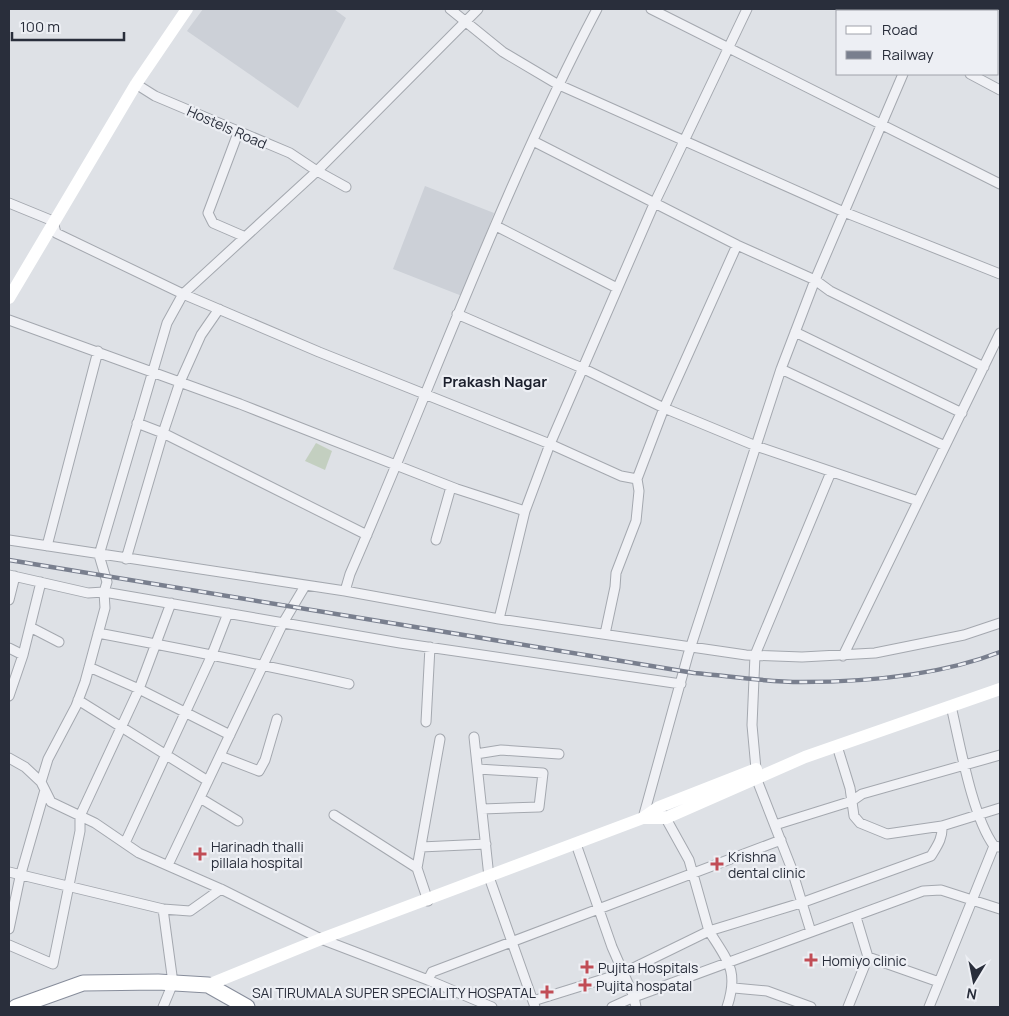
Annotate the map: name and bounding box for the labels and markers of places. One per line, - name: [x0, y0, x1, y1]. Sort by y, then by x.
- place label: Harinadh thalli pillala hospital: [211, 837, 304, 872]
- marker: Harinadh thalli pillala hospital: [193, 847, 207, 861]
- place label: Krishna dental clinic: [728, 847, 806, 882]
- marker: Krishna dental clinic: [710, 857, 724, 871]
- place label: Homiyo clinic: [822, 951, 907, 970]
- marker: Homiyo clinic: [804, 953, 818, 967]
- place label: Pujita Hospitals: [598, 958, 698, 977]
- marker: Pujita Hospitals: [580, 960, 594, 974]
- place label: Pujita hospatal: [596, 976, 692, 995]
- marker: Pujita hospatal: [578, 978, 592, 992]
- place label: SAI TIRUMALA SUPER SPECIALITY HOSPATAL: [252, 983, 536, 1002]
- marker: SAI TIRUMALA SUPER SPECIALITY HOSPATAL: [540, 985, 554, 999]

